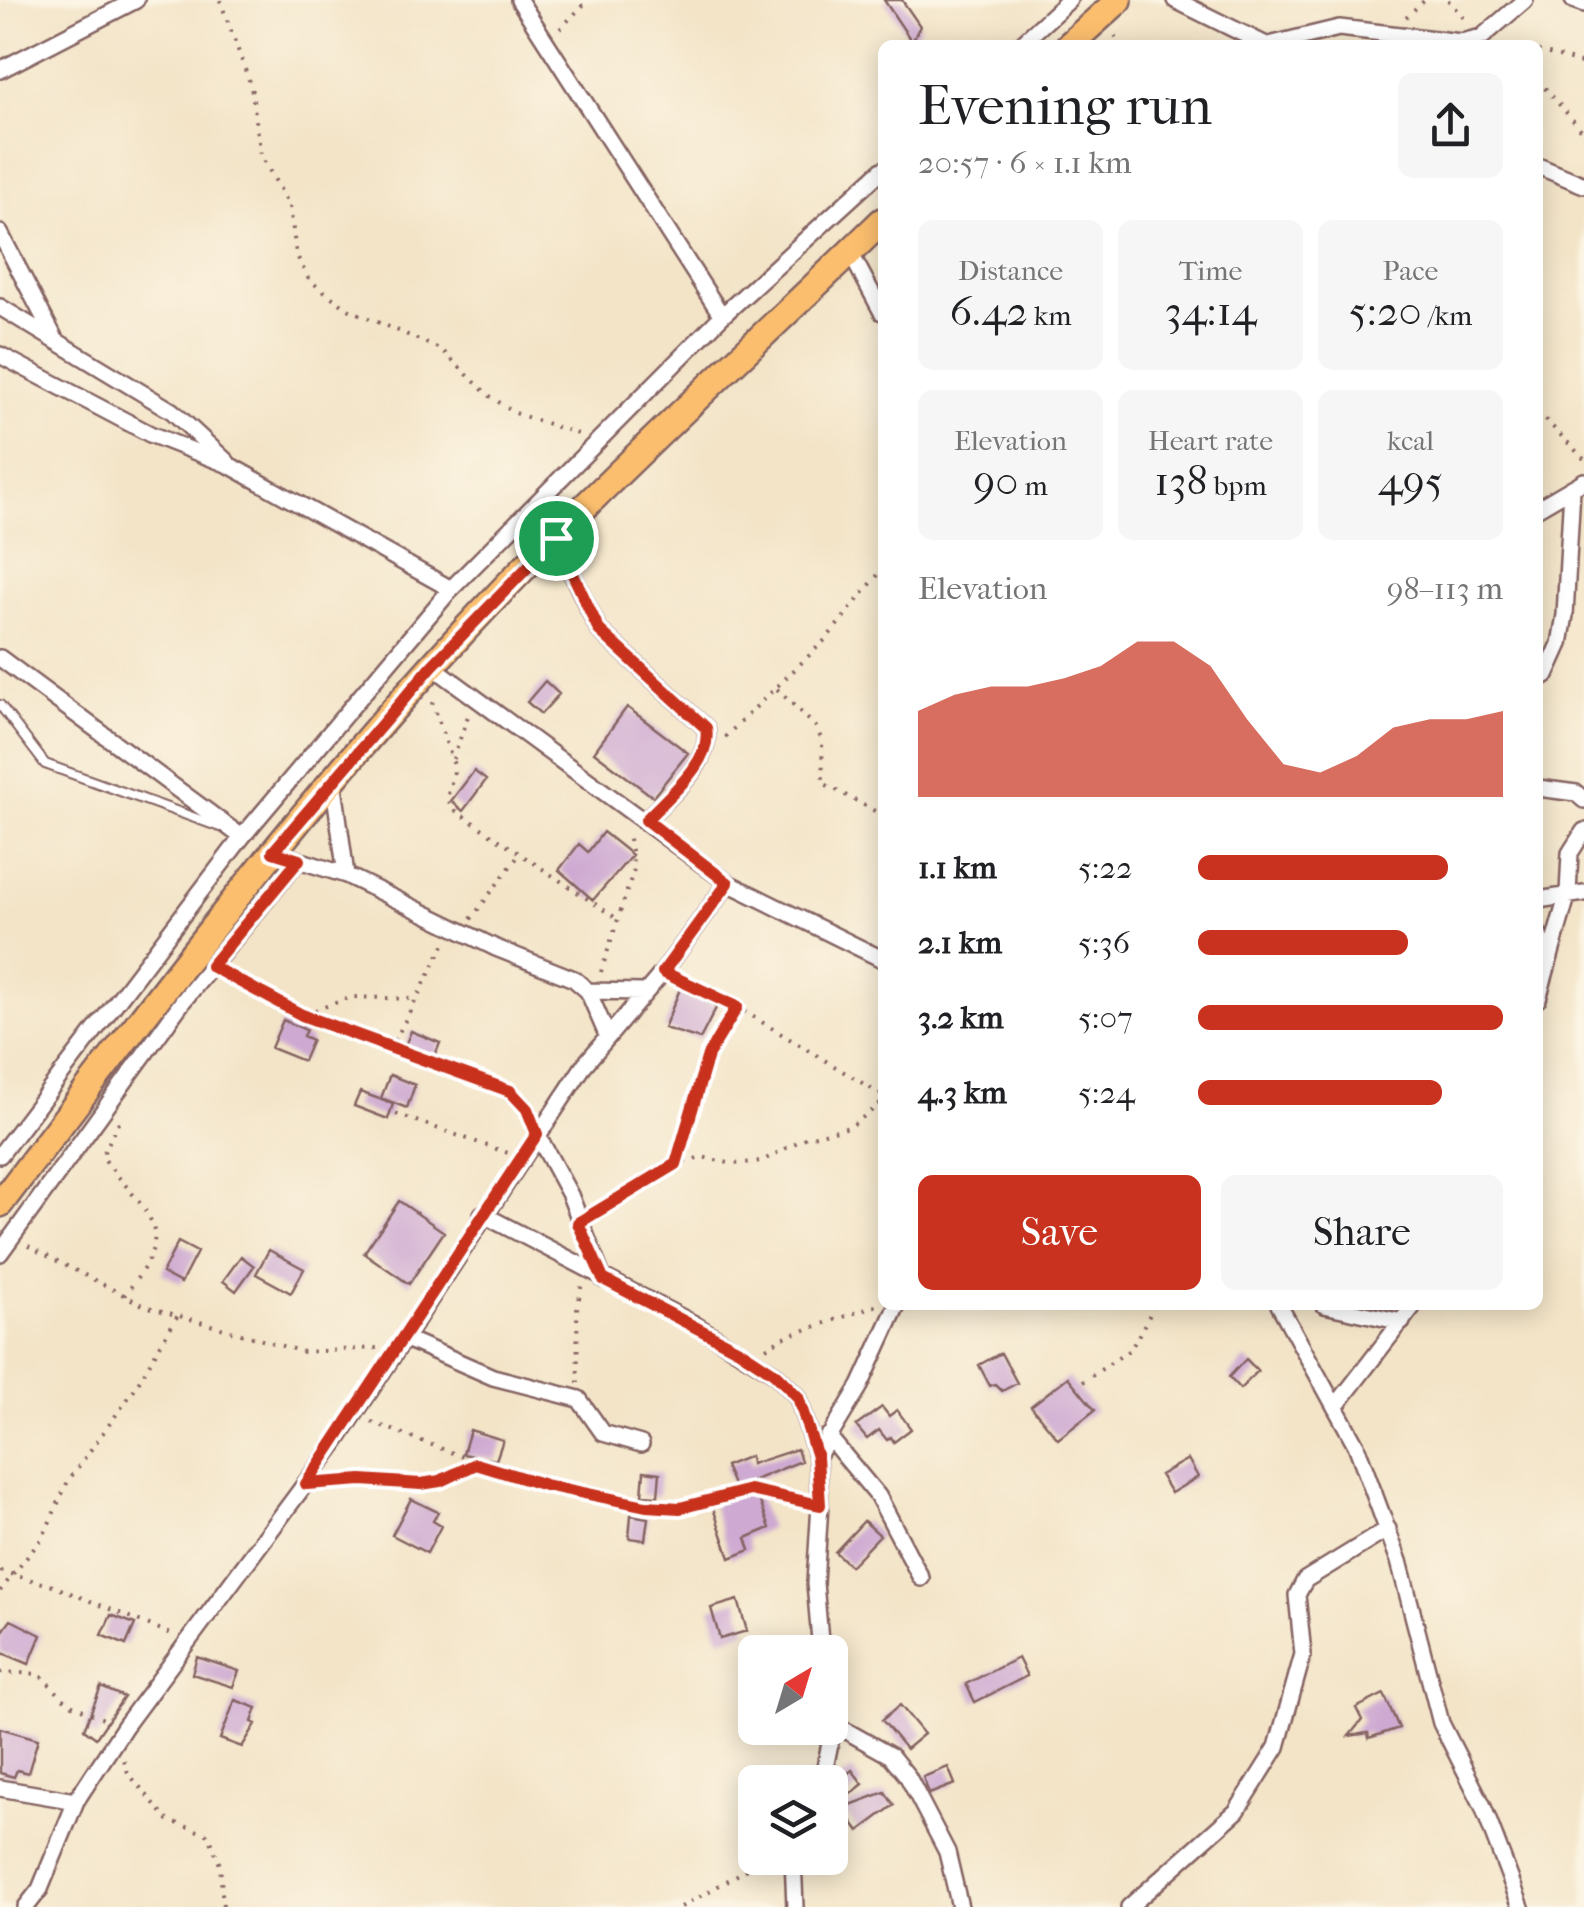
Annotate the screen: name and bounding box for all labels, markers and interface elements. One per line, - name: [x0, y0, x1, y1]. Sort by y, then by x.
- button: share: [1398, 73, 1503, 178]
- text: Evening run: [918, 74, 1212, 138]
- text: 20:57 · 6 × 1.1 km: [918, 144, 1132, 181]
- text: Distance: [958, 254, 1063, 287]
- text: Time: [1179, 254, 1242, 287]
- text: Pace: [1383, 254, 1438, 287]
- text: 6.42: [950, 287, 1028, 336]
- text: 34:14: [1165, 287, 1256, 336]
- text: 5:20: [1349, 287, 1422, 336]
- text: km: [1028, 299, 1072, 332]
- text: /km: [1422, 299, 1472, 332]
- text: Elevation: [954, 424, 1067, 457]
- text: Heart rate: [1148, 424, 1273, 457]
- text: kcal: [1387, 424, 1434, 457]
- text: 90: [973, 457, 1018, 506]
- text: 138: [1154, 457, 1208, 506]
- text: 495: [1378, 457, 1443, 506]
- text: m: [1018, 469, 1048, 502]
- text: bpm: [1208, 469, 1267, 502]
- pin: [514, 496, 599, 581]
- icon: arrive: [529, 511, 584, 566]
- text: Elevation: [918, 570, 1047, 607]
- text: 98–113 m: [1387, 570, 1503, 607]
- text: 1.1 km: [918, 849, 997, 886]
- text: 5:22: [1078, 849, 1132, 886]
- text: 2.1 km: [918, 924, 1002, 961]
- text: 5:36: [1078, 924, 1130, 961]
- text: 3.2 km: [918, 999, 1004, 1036]
- text: 5:07: [1078, 999, 1133, 1036]
- text: 4.3 km: [918, 1074, 1007, 1111]
- text: 5:24: [1078, 1074, 1135, 1111]
- button: Save: [918, 1175, 1201, 1290]
- button: Share: [1221, 1175, 1503, 1290]
- north arrow: [738, 1635, 848, 1745]
- map controls: [738, 1635, 848, 1875]
- button: layers: [738, 1765, 848, 1875]

